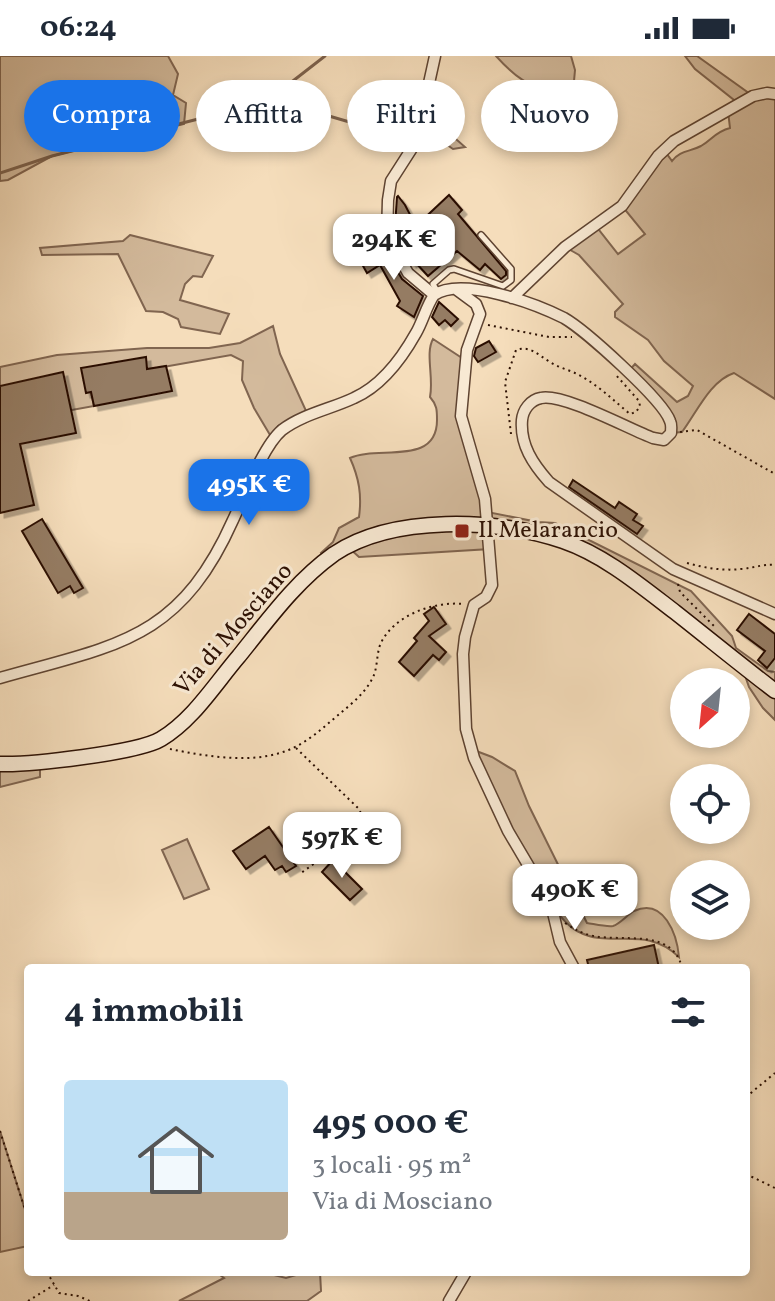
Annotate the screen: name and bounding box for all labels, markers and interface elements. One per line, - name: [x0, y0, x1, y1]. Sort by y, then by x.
- text: 06:24: [40, 7, 117, 49]
- chip: Compra: [24, 80, 180, 152]
- chip: Affitta: [196, 80, 331, 152]
- chip: Filtri: [347, 80, 465, 152]
- chip: Nuovo: [481, 80, 618, 152]
- pin: 294K €: [329, 214, 459, 282]
- text: 294K €: [351, 222, 437, 258]
- pin: 495K €: [184, 459, 314, 527]
- text: 495K €: [206, 467, 292, 503]
- place label: Il Melarancio: [478, 514, 618, 548]
- marker: Il Melarancio: [453, 522, 471, 540]
- street label: Via di Mosciano: [166, 556, 302, 704]
- north arrow: [670, 668, 750, 748]
- map controls: [670, 668, 750, 940]
- button: locate: [670, 764, 750, 844]
- pin: 597K €: [277, 812, 407, 880]
- text: 597K €: [301, 820, 383, 856]
- button: layers: [670, 860, 750, 940]
- pin: 490K €: [510, 864, 640, 932]
- text: 490K €: [531, 872, 619, 908]
- text: 4 immobili: [64, 989, 244, 1036]
- icon: filters: [666, 990, 710, 1034]
- text: 495 000 €: [312, 1101, 469, 1148]
- icon: home: [128, 1112, 224, 1208]
- text: 3 locali · 95 m²: [312, 1148, 471, 1184]
- text: Via di Mosciano: [312, 1184, 493, 1220]

